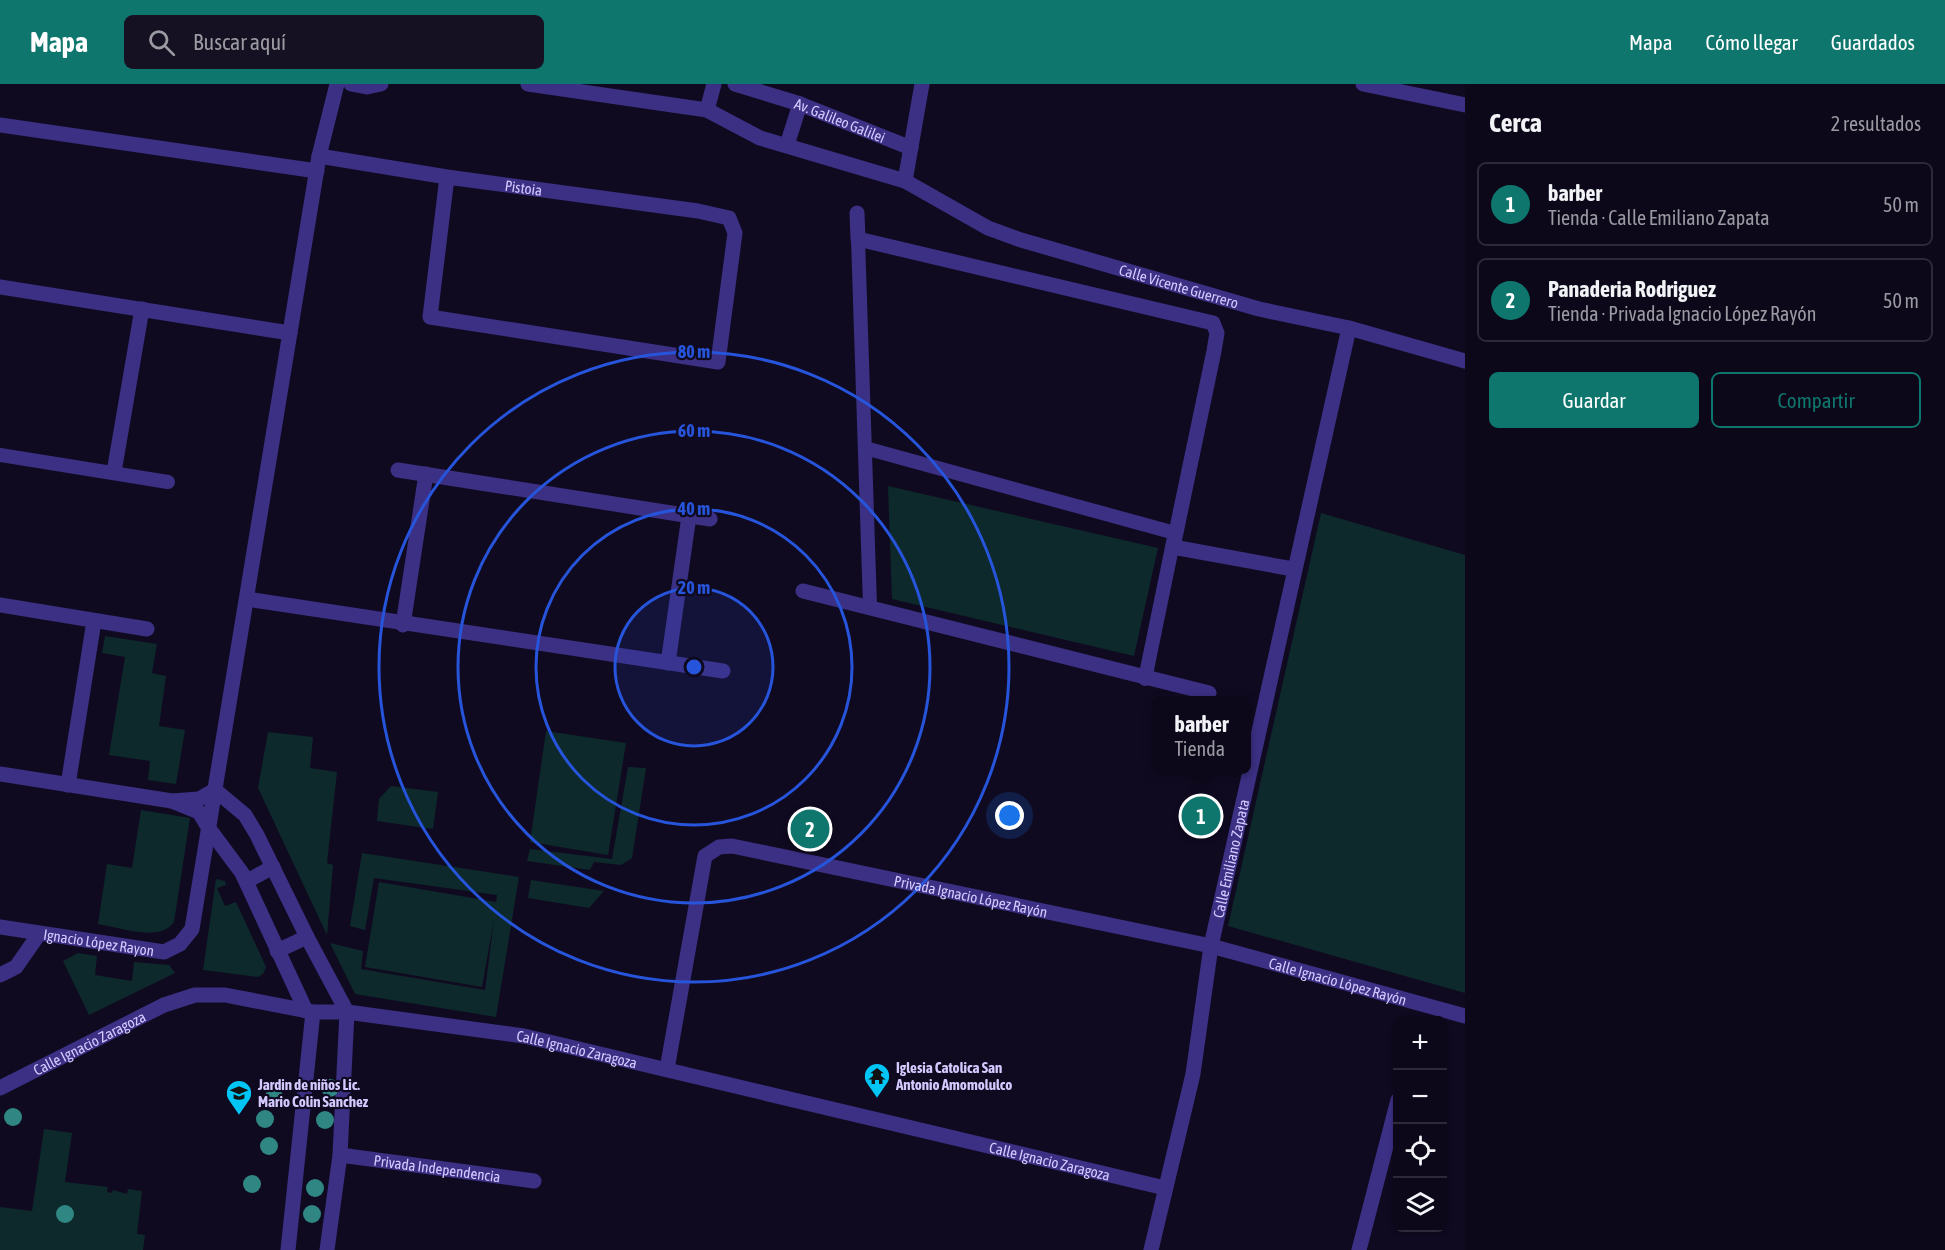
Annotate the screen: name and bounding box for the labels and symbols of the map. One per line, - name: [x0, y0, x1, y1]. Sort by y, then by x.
- street label: Av. Galileo Galilei: [793, 94, 888, 146]
- street label: Pistoia: [504, 176, 543, 198]
- street label: Calle Vicente Guerrero: [1117, 260, 1240, 311]
- text: 80 m: [678, 341, 710, 362]
- text: 60 m: [678, 420, 710, 441]
- text: 40 m: [677, 498, 710, 519]
- text: 20 m: [678, 577, 710, 598]
- centre of rings: [684, 657, 704, 677]
- pin: 1: [1182, 794, 1220, 838]
- street label: Calle Emiliano Zapata: [1209, 797, 1252, 919]
- your location: [995, 801, 1024, 830]
- pin: 2: [790, 806, 830, 852]
- street label: Privada Ignacio López Rayón: [893, 872, 1049, 920]
- street label: Ignacio López Rayon: [42, 925, 155, 959]
- street label: Calle Ignacio López Rayón: [1267, 954, 1409, 1008]
- street label: Calle Ignacio Zaragoza: [30, 1007, 148, 1078]
- street label: Calle Ignacio Zaragoza: [516, 1027, 639, 1071]
- place label: Iglesia Catolica San Antonio Amomolulco: [895, 1059, 1012, 1093]
- temple icon: Iglesia Catolica San Antonio Amomolulco: [862, 1061, 892, 1099]
- place label: Jardin de niños Lic. Mario Colin Sanchez: [257, 1076, 369, 1110]
- school or university icon: Jardin de niños Lic. Mario Colin Sanchez: [224, 1078, 254, 1116]
- street label: Calle Ignacio Zaragoza: [988, 1138, 1112, 1183]
- street label: Privada Independencia: [373, 1151, 502, 1185]

